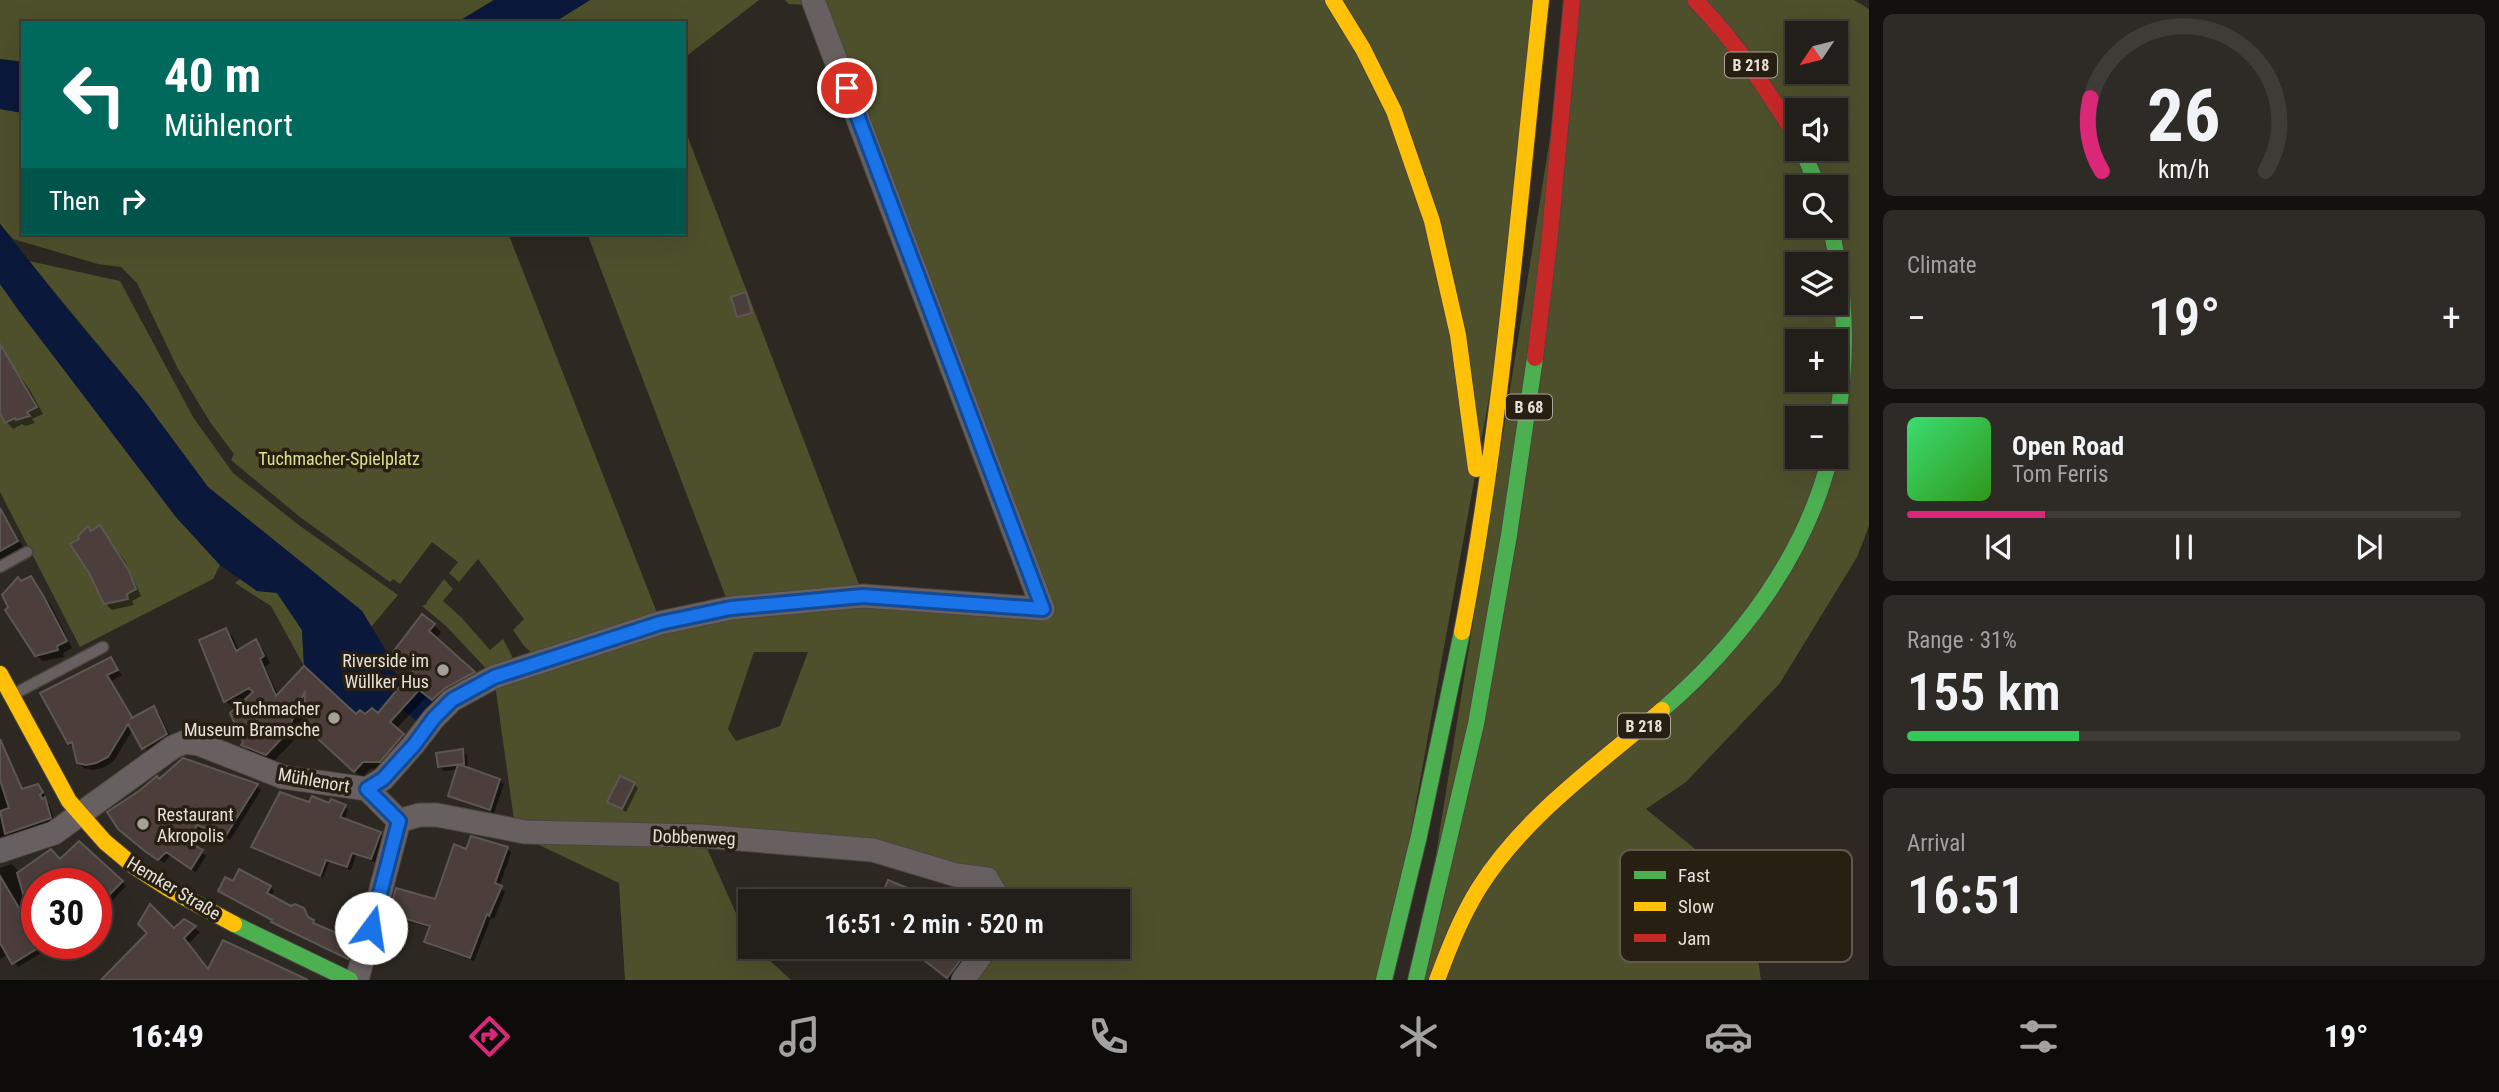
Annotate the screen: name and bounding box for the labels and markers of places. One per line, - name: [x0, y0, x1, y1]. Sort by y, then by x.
- pin: [817, 58, 877, 118]
- place label: Riverside im Wüllker Hus: [342, 650, 429, 692]
- marker: Riverside im Wüllker Hus: [435, 662, 451, 678]
- place label: Tuchmacher Museum Bramsche: [184, 698, 321, 740]
- marker: Tuchmacher Museum Bramsche: [326, 710, 342, 726]
- place label: Restaurant Akropolis: [157, 804, 234, 846]
- marker: Restaurant Akropolis: [135, 816, 151, 832]

